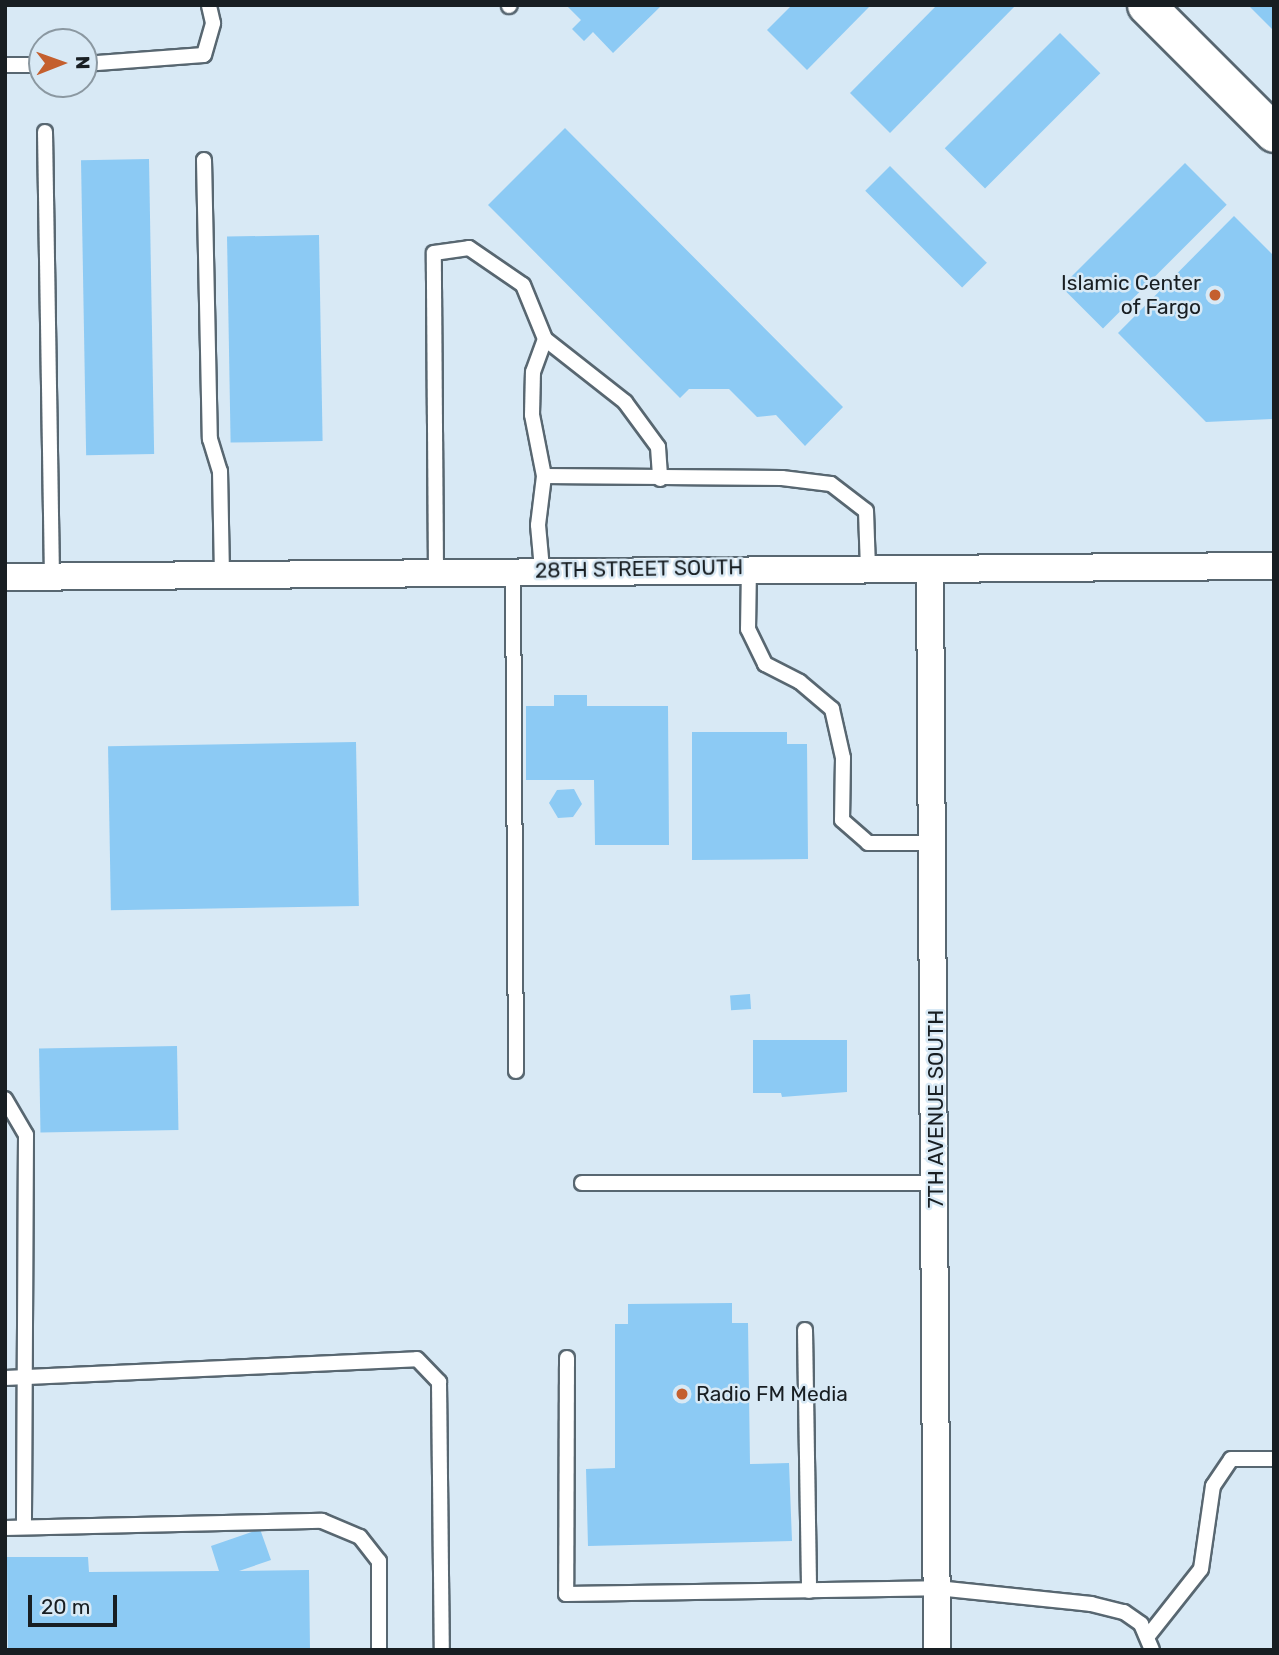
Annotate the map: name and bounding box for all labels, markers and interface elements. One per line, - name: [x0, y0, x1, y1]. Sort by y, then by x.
- north arrow: [28, 28, 98, 98]
- text: N: [71, 56, 94, 70]
- place label: Islamic Center of Fargo: [1061, 270, 1201, 320]
- marker: Islamic Center of Fargo: [1207, 287, 1223, 303]
- street label: 28TH STREET SOUTH: [534, 555, 744, 583]
- street label: 7TH AVENUE SOUTH: [923, 1010, 949, 1208]
- place label: Radio FM Media: [696, 1381, 848, 1407]
- marker: Radio FM Media: [674, 1386, 690, 1402]
- scale bar: [32, 1582, 121, 1626]
- text: 20 m: [41, 1594, 90, 1619]

